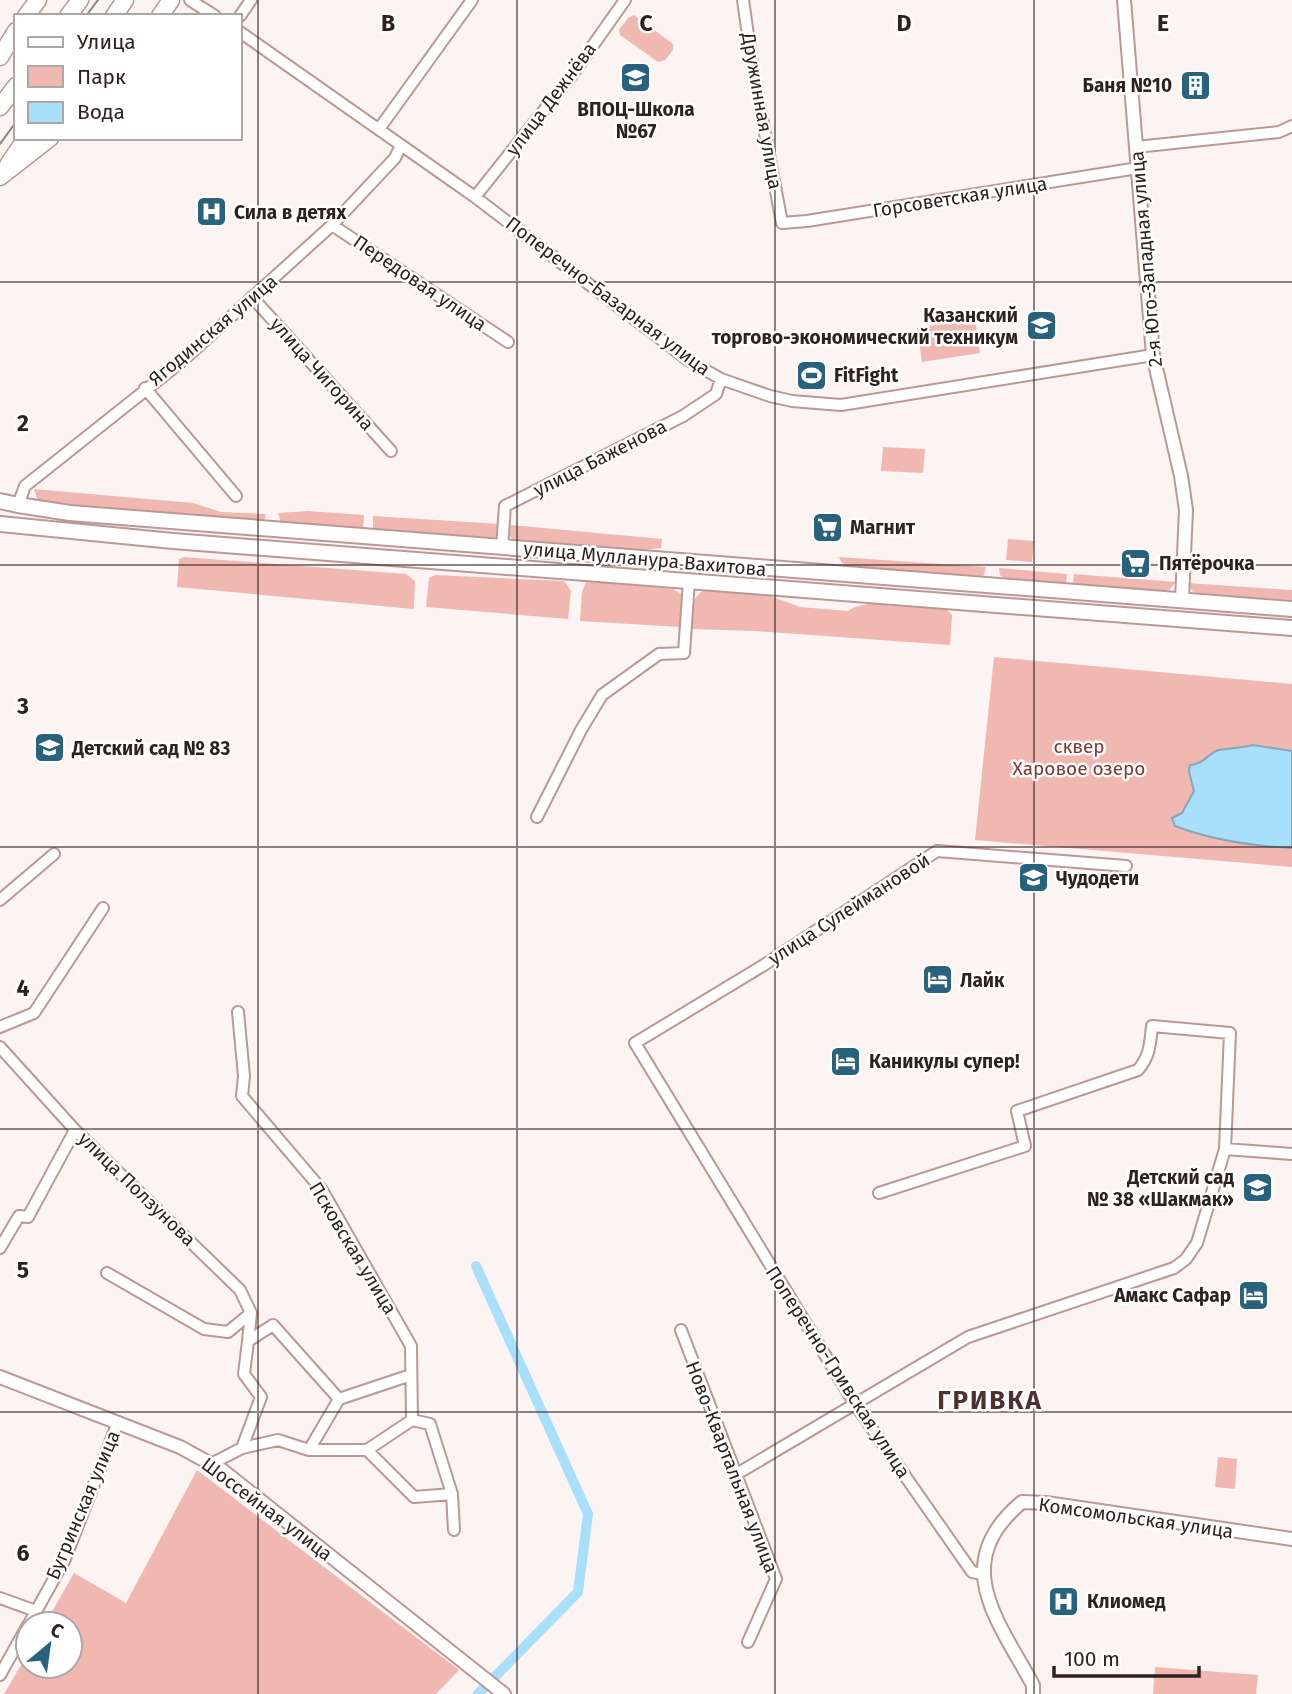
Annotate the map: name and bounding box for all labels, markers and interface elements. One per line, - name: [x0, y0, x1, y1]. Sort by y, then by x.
- text: B: [381, 9, 395, 37]
- text: C: [639, 9, 653, 37]
- text: D: [897, 9, 912, 37]
- text: E: [1157, 9, 1169, 37]
- legend: [14, 14, 242, 140]
- text: Улица: [77, 29, 136, 55]
- street label: Дружинная улица: [737, 30, 787, 191]
- street label: улица Дежнёва: [501, 38, 601, 160]
- school or university icon: ВПОЦ-Школа №67: [619, 61, 653, 95]
- text: Парк: [77, 64, 126, 90]
- building icon: Баня №10: [1178, 68, 1212, 102]
- place label: Баня №10: [1083, 74, 1172, 97]
- place label: ВПОЦ-Школа №67: [577, 98, 695, 143]
- text: Вода: [77, 99, 125, 125]
- street label: 2-я Юго-Западная улица: [1125, 150, 1167, 368]
- street label: Горсоветская улица: [871, 172, 1049, 222]
- hospital icon: Сила в детях: [194, 195, 228, 229]
- place label: Сила в детях: [234, 201, 346, 224]
- street label: Поперечно-Базарная улица: [501, 212, 715, 380]
- street label: Передовая улица: [349, 230, 491, 336]
- street label: Ягодинская улица: [144, 270, 282, 390]
- place label: Казанский торгово-экономический техникум: [712, 304, 1018, 349]
- school or university icon: Казанский торгово-экономический техникум: [1024, 309, 1058, 343]
- street label: улица Чигорина: [265, 313, 379, 435]
- sports icon: FitFight: [794, 358, 828, 392]
- place label: FitFight: [834, 364, 899, 387]
- text: 2: [17, 409, 29, 437]
- street label: улица Баженова: [530, 415, 670, 501]
- supermarket icon: Магнит: [810, 510, 844, 544]
- place label: Магнит: [850, 516, 916, 539]
- street label: улица Мулланура Вахитова: [523, 537, 767, 581]
- supermarket icon: Пятёрочка: [1119, 546, 1153, 580]
- place label: Пятёрочка: [1159, 552, 1255, 575]
- text: 3: [16, 692, 29, 720]
- school or university icon: Детский сад № 83: [32, 731, 66, 765]
- park label: сквер Харовое озеро: [1013, 735, 1145, 780]
- place label: Детский сад № 83: [71, 737, 230, 760]
- street label: улица Сулеймановой: [764, 848, 934, 970]
- school or university icon: Чудодети: [1016, 861, 1050, 895]
- place label: Чудодети: [1056, 867, 1139, 890]
- hotel icon: Лайк: [920, 963, 954, 997]
- place label: Лайк: [960, 969, 1005, 992]
- text: 4: [17, 974, 30, 1002]
- hotel icon: Каникулы супер!: [829, 1044, 863, 1078]
- place label: Каникулы супер!: [869, 1050, 1020, 1073]
- street label: улица Ползунова: [73, 1127, 201, 1251]
- place label: Детский сад № 38 «Шакмак»: [1087, 1166, 1234, 1211]
- school or university icon: Детский сад № 38 «Шакмак»: [1240, 1171, 1274, 1205]
- street label: Псковская улица: [304, 1177, 402, 1319]
- text: 5: [17, 1256, 29, 1284]
- street label: Поперечно-Гривская улица: [761, 1262, 915, 1482]
- hotel icon: Амакс Сафар: [1237, 1278, 1271, 1312]
- place label: Амакс Сафар: [1113, 1284, 1231, 1307]
- street label: Ново-Квартальная улица: [681, 1358, 783, 1576]
- district label: ГРИВКА: [937, 1385, 1043, 1416]
- street label: Бугринская улица: [41, 1427, 125, 1583]
- street label: Шоссейная улица: [197, 1452, 337, 1566]
- street label: Комсомольская улица: [1037, 1493, 1235, 1543]
- text: 6: [17, 1539, 30, 1567]
- hospital icon: Клиомед: [1047, 1584, 1081, 1618]
- place label: Клиомед: [1087, 1590, 1166, 1613]
- north arrow: [14, 1610, 84, 1680]
- text: С: [47, 1618, 67, 1643]
- scale bar: [1054, 1634, 1199, 1678]
- text: 100 m: [1064, 1646, 1120, 1672]

